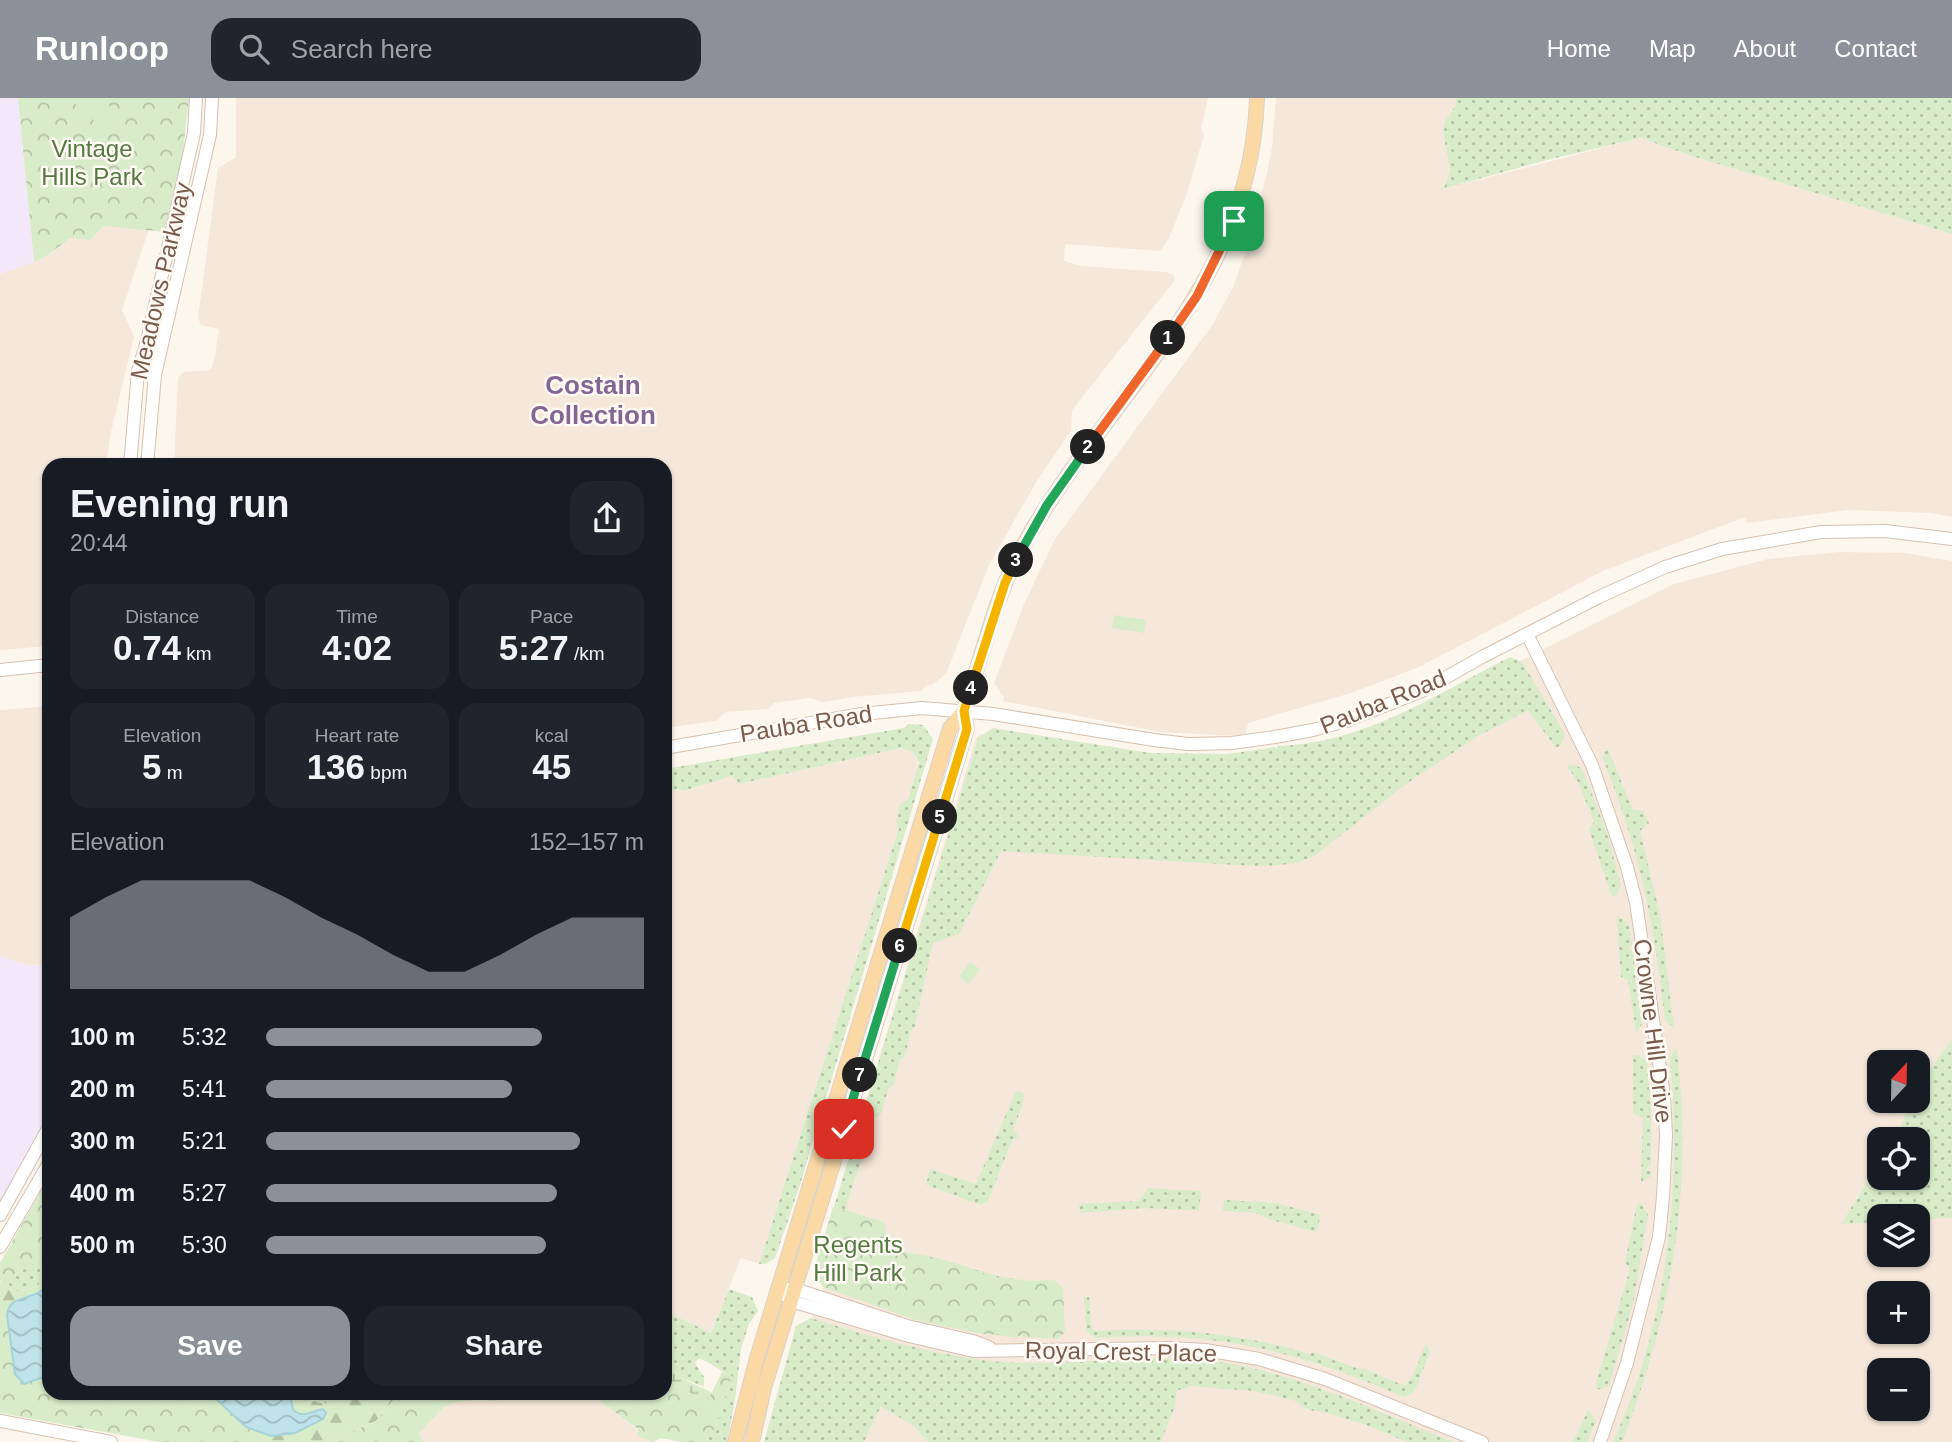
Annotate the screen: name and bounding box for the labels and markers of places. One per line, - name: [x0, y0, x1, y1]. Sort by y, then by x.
- pin: [1204, 191, 1264, 251]
- pin: 1: [1150, 320, 1186, 356]
- pin: 2: [1070, 430, 1106, 464]
- pin: 3: [998, 542, 1034, 578]
- pin: 4: [954, 670, 988, 706]
- pin: 5: [922, 800, 958, 834]
- pin: 6: [883, 928, 918, 964]
- pin: 7: [842, 1058, 878, 1093]
- pin: [814, 1099, 874, 1159]

